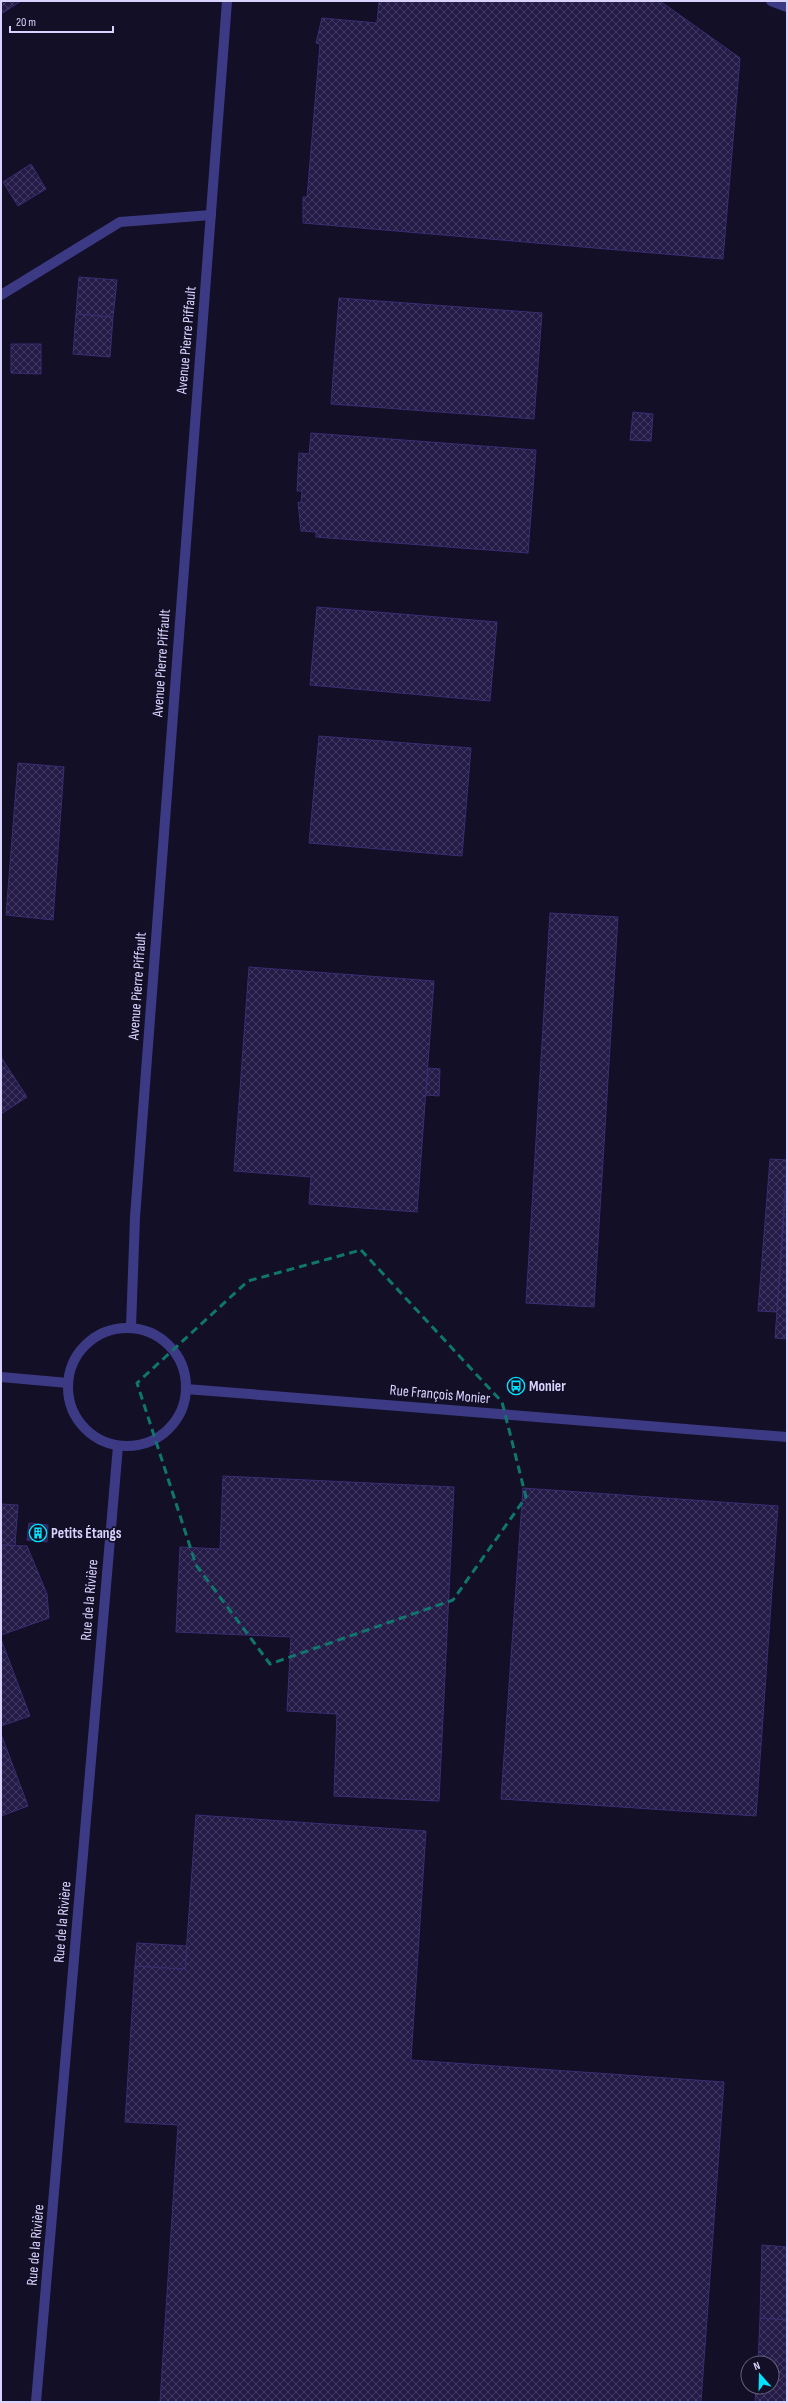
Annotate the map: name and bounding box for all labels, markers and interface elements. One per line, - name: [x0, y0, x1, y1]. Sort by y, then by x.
- scale bar: [10, 8, 113, 34]
- text: 20 m: [16, 15, 36, 30]
- street label: Avenue Pierre Piffault: [172, 285, 201, 396]
- street label: Avenue Pierre Piffault: [148, 608, 175, 719]
- street label: Avenue Pierre Piffault: [124, 931, 151, 1042]
- bus stop icon: Monier: [506, 1376, 526, 1396]
- place label: Monier: [529, 1377, 566, 1396]
- street label: Rue François Monier: [389, 1381, 492, 1408]
- building icon: Petits Étangs: [28, 1523, 48, 1543]
- place label: Petits Étangs: [51, 1524, 122, 1543]
- street label: Rue de la Rivière: [76, 1559, 103, 1642]
- street label: Rue de la Rivière: [49, 1881, 76, 1964]
- street label: Rue de la Rivière: [22, 2204, 49, 2287]
- north arrow: [740, 2355, 780, 2395]
- text: N: [752, 2359, 762, 2373]

